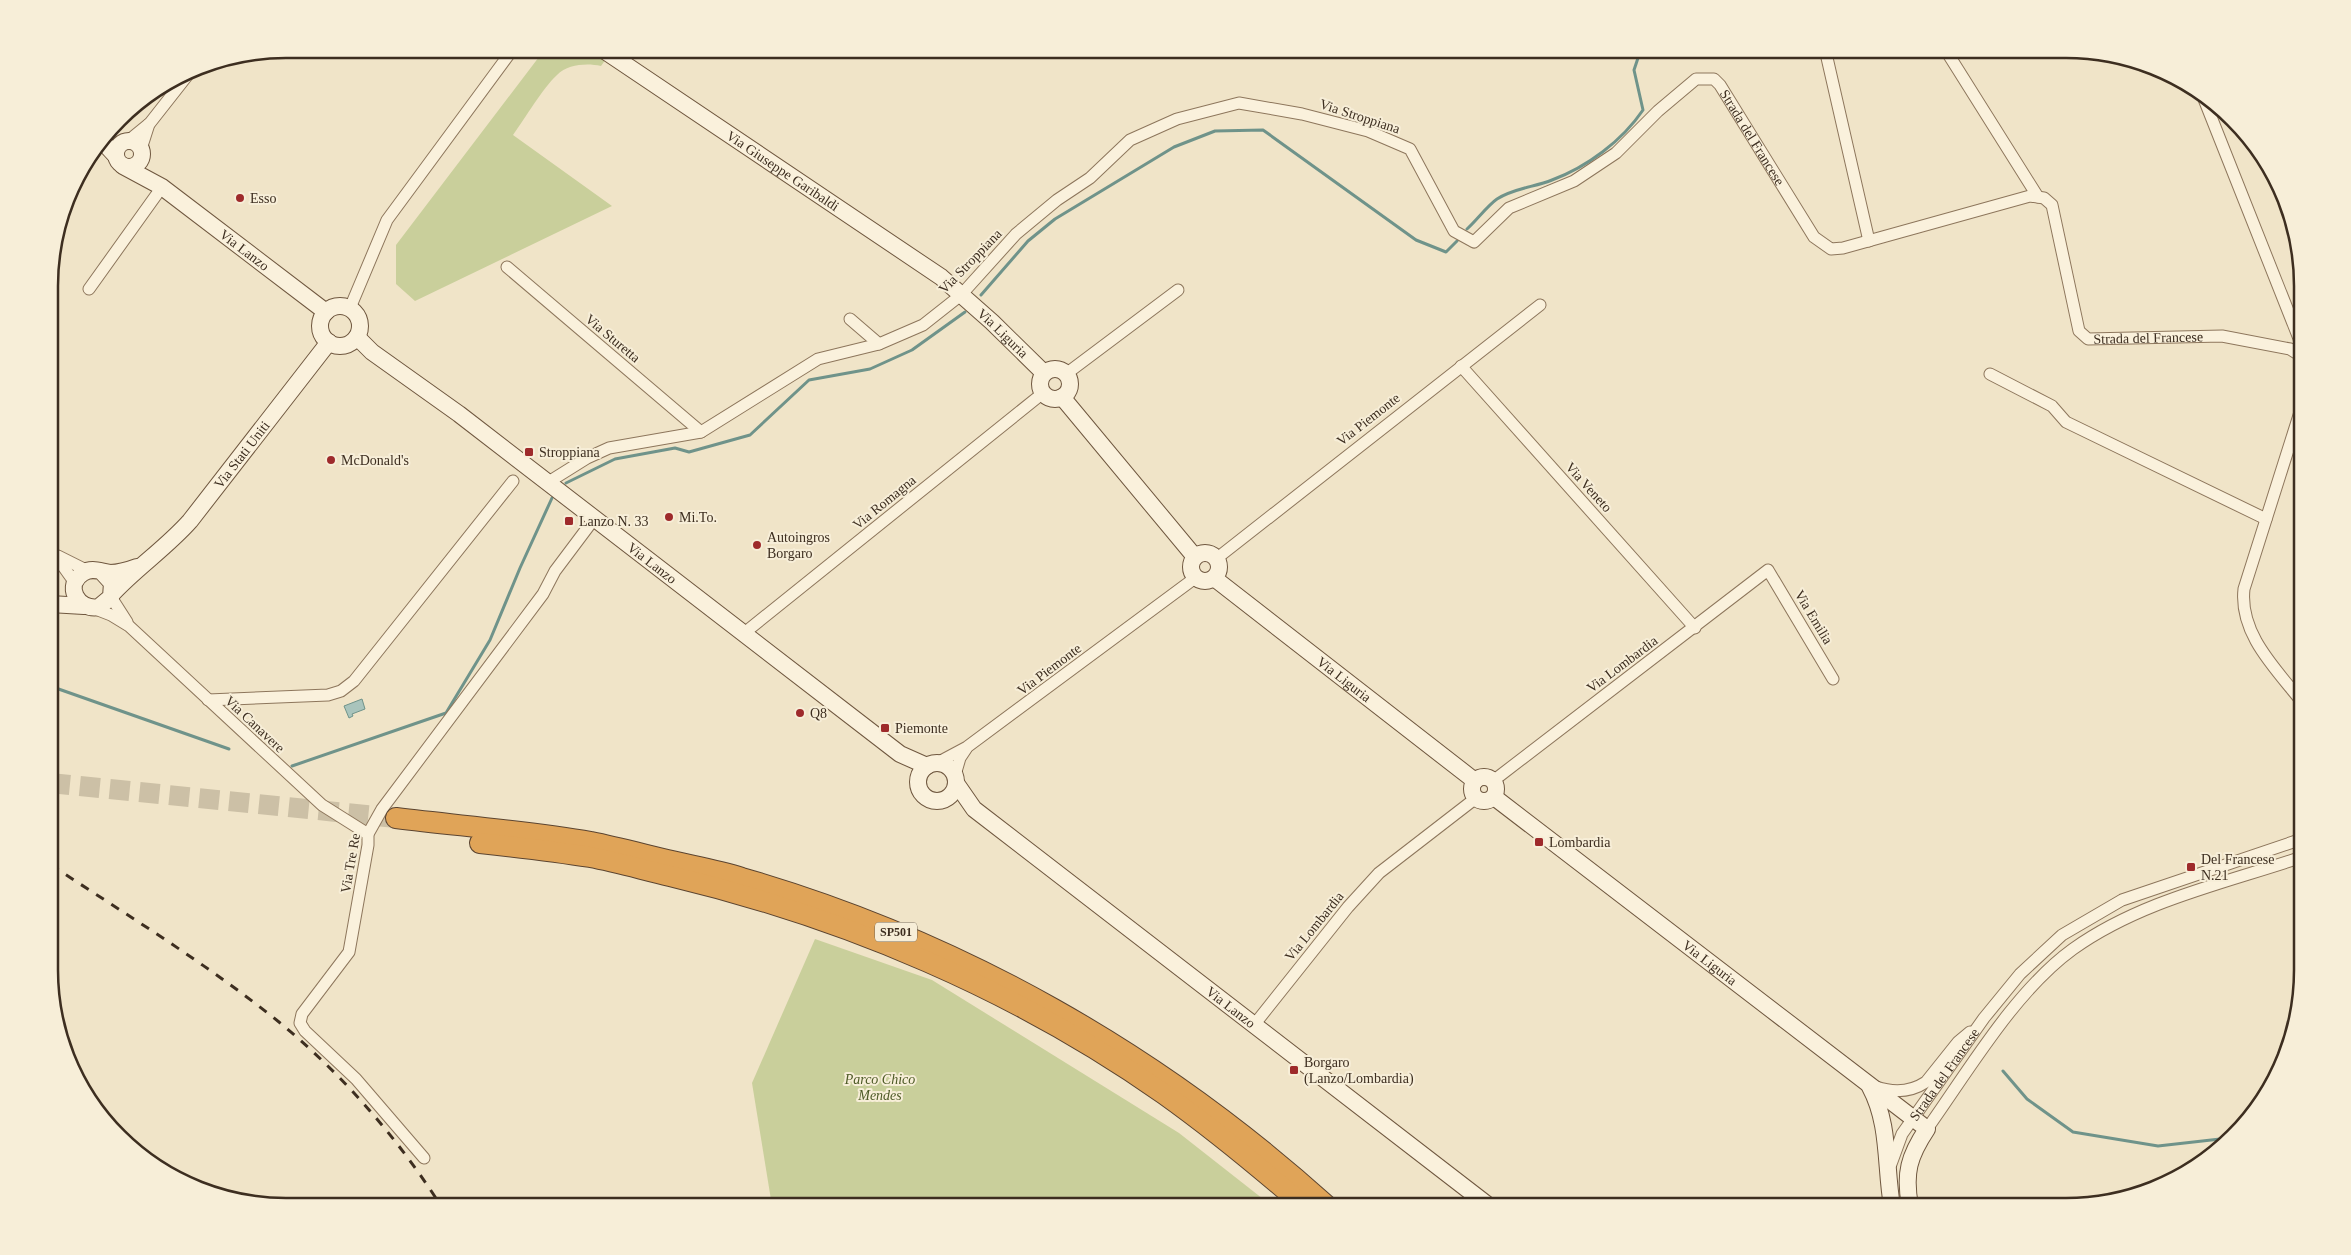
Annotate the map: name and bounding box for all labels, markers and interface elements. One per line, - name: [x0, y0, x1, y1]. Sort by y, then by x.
- street label: Strada del Francese: [1717, 87, 1787, 188]
- street label: Via Stroppiana: [1318, 96, 1403, 137]
- street label: Via Giuseppe Garibaldi: [724, 128, 842, 214]
- place label: Esso: [250, 191, 276, 206]
- marker: Esso: [234, 192, 246, 204]
- street label: Via Stroppiana: [936, 226, 1005, 297]
- street label: Via Lanzo: [217, 227, 272, 274]
- street label: Via Liguria: [974, 306, 1031, 362]
- street label: Via Sturetta: [582, 311, 644, 366]
- street label: Strada del Francese: [2093, 329, 2203, 347]
- street label: Via Piemonte: [1334, 390, 1403, 449]
- street label: Via Stati Uniti: [211, 418, 273, 491]
- place label: Stroppiana: [539, 445, 600, 460]
- marker: Stroppiana: [523, 446, 535, 458]
- place label: McDonald's: [341, 453, 409, 468]
- marker: McDonald's: [325, 454, 337, 466]
- street label: Via Veneto: [1562, 459, 1615, 515]
- street label: Via Romagna: [850, 472, 919, 532]
- place label: Mi.To.: [679, 510, 717, 525]
- marker: Mi.To.: [663, 511, 675, 523]
- place label: Lanzo N. 33: [579, 514, 649, 529]
- marker: Lanzo N. 33: [563, 515, 575, 527]
- place label: Autoingros Borgaro: [767, 530, 830, 561]
- marker: Autoingros Borgaro: [751, 539, 763, 551]
- street label: Via Lanzo: [624, 540, 679, 587]
- street label: Via Emilia: [1792, 588, 1836, 648]
- street label: Via Lombardia: [1584, 633, 1661, 696]
- street label: Via Piemonte: [1015, 641, 1084, 698]
- street label: Via Liguria: [1314, 654, 1374, 706]
- street label: Via Canavere: [222, 693, 287, 756]
- place label: Q8: [810, 706, 827, 721]
- marker: Q8: [794, 707, 806, 719]
- place label: Piemonte: [895, 721, 948, 736]
- marker: Piemonte: [879, 722, 891, 734]
- street label: Via Tre Re: [338, 832, 363, 894]
- place label: Lombardia: [1549, 835, 1611, 850]
- marker: Lombardia: [1533, 836, 1545, 848]
- place label: Del Francese N.21: [2201, 852, 2274, 883]
- marker: Del Francese N.21: [2185, 861, 2197, 873]
- street label: Via Lombardia: [1282, 888, 1347, 964]
- road number: SP501: [875, 922, 917, 942]
- street label: Via Liguria: [1680, 937, 1740, 989]
- street label: Via Lanzo: [1203, 984, 1258, 1031]
- street label: Strada del Francese: [1907, 1026, 1982, 1124]
- place label: Borgaro (Lanzo/Lombardia): [1304, 1055, 1414, 1087]
- marker: Borgaro (Lanzo/Lombardia): [1288, 1064, 1300, 1076]
- park label: Parco Chico Mendes: [844, 1072, 915, 1103]

